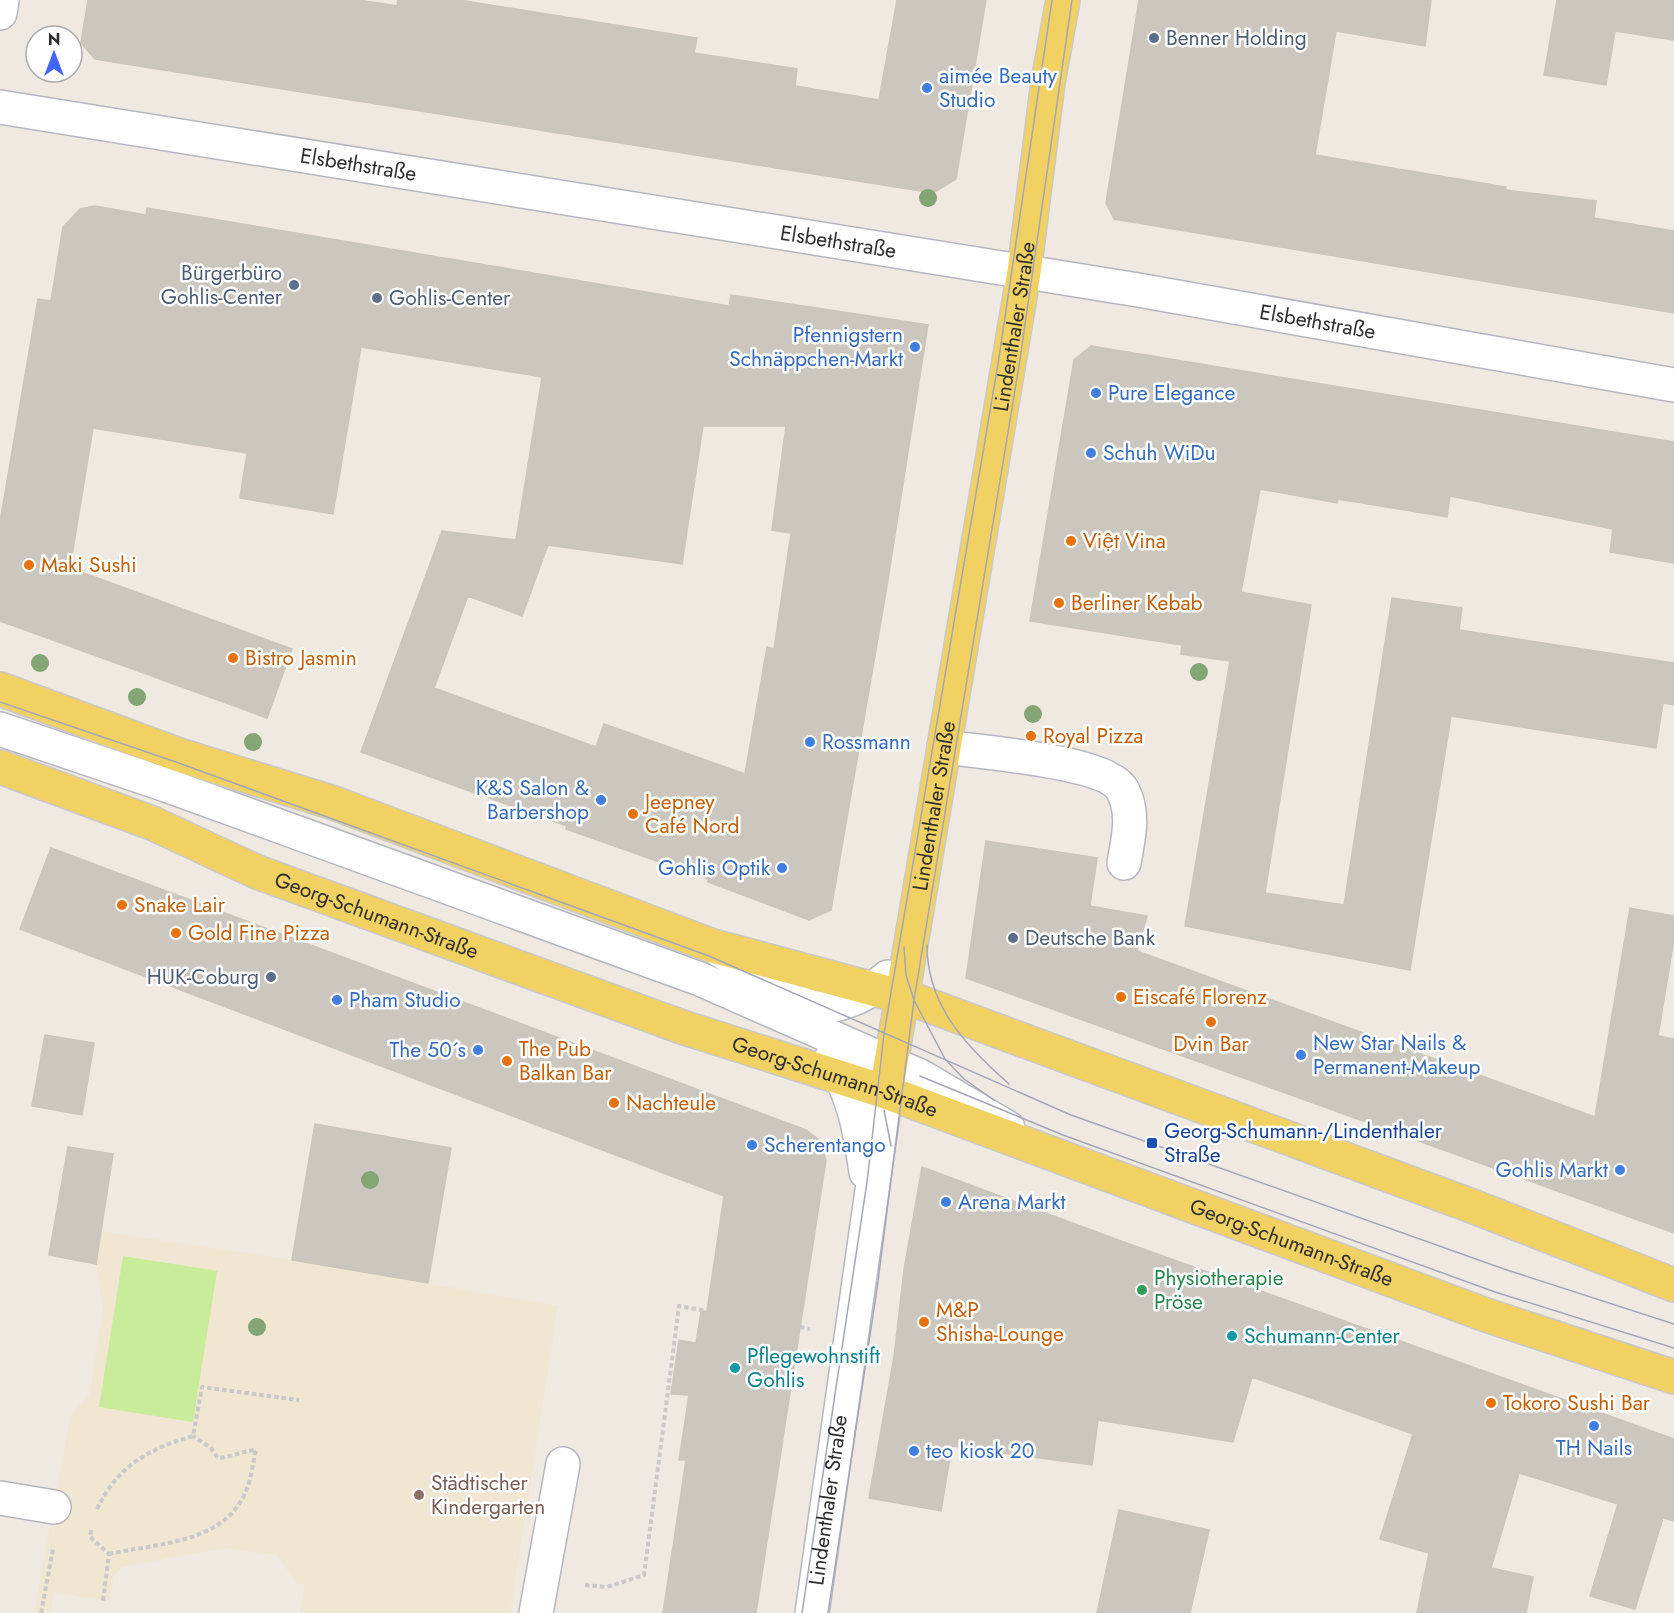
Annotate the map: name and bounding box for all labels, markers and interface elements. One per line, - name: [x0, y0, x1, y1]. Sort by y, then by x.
- place label: Benner Holding: [1166, 23, 1307, 53]
- north arrow: [24, 24, 84, 84]
- text: N: [48, 28, 60, 51]
- marker: Benner Holding: [1147, 31, 1161, 45]
- place label: aimée Beauty Studio: [939, 61, 1058, 115]
- marker: aimée Beauty Studio: [920, 81, 934, 95]
- street label: Elsbethstraße: [298, 141, 419, 189]
- street label: Elsbethstraße: [778, 218, 899, 266]
- street label: Lindenthaler Straße: [986, 240, 1043, 414]
- place label: Bürgerbüro Gohlis-Center: [161, 258, 283, 312]
- marker: Bürgerbüro Gohlis-Center: [287, 278, 301, 292]
- place label: Gohlis-Center: [389, 283, 511, 313]
- marker: Gohlis-Center: [370, 291, 384, 305]
- street label: Elsbethstraße: [1257, 297, 1378, 347]
- place label: Pfennigstern Schnäppchen-Markt: [729, 320, 903, 374]
- marker: Pfennigstern Schnäppchen-Markt: [908, 340, 922, 354]
- place label: Pure Elegance: [1108, 378, 1235, 408]
- marker: Pure Elegance: [1089, 386, 1103, 400]
- place label: Schuh WiDu: [1103, 438, 1215, 468]
- marker: Schuh WiDu: [1084, 446, 1098, 460]
- place label: Việt Vina: [1083, 526, 1166, 556]
- marker: Việt Vina: [1064, 534, 1078, 548]
- place label: Maki Sushi: [41, 550, 137, 580]
- marker: Maki Sushi: [22, 558, 36, 572]
- place label: Berliner Kebab: [1071, 588, 1202, 618]
- marker: Berliner Kebab: [1052, 596, 1066, 610]
- place label: Bistro Jasmin: [245, 643, 357, 673]
- marker: Bistro Jasmin: [226, 651, 240, 665]
- street label: Lindenthaler Straße: [905, 719, 963, 893]
- place label: Royal Pizza: [1043, 721, 1143, 751]
- place label: Rossmann: [822, 727, 911, 757]
- marker: Royal Pizza: [1024, 729, 1038, 743]
- marker: Rossmann: [803, 735, 817, 749]
- place label: K&S Salon & Barbershop: [476, 773, 589, 827]
- place label: Jeepney Café Nord: [642, 787, 740, 841]
- marker: K&S Salon & Barbershop: [594, 793, 608, 807]
- marker: Jeepney Café Nord: [626, 807, 640, 821]
- place label: Gohlis Optik: [658, 853, 771, 883]
- marker: Gohlis Optik: [775, 861, 789, 875]
- street label: Georg-Schumann-Straße: [270, 865, 483, 967]
- place label: Snake Lair: [134, 890, 226, 920]
- marker: Snake Lair: [115, 898, 129, 912]
- place label: Gold Fine Pizza: [188, 918, 330, 948]
- place label: Deutsche Bank: [1025, 923, 1156, 953]
- marker: Gold Fine Pizza: [169, 926, 183, 940]
- marker: Deutsche Bank: [1006, 931, 1020, 945]
- place label: HUK-Coburg: [147, 962, 259, 992]
- marker: HUK-Coburg: [264, 970, 278, 984]
- place label: Eiscafé Florenz: [1133, 982, 1267, 1012]
- place label: Pham Studio: [349, 985, 461, 1015]
- marker: Eiscafé Florenz: [1114, 990, 1128, 1004]
- marker: Pham Studio: [330, 993, 344, 1007]
- marker: Dvin Bar: [1204, 1015, 1218, 1029]
- place label: New Star Nails & Permanent-Makeup: [1313, 1028, 1481, 1082]
- street label: Georg-Schumann-Straße: [728, 1029, 942, 1125]
- place label: Dvin Bar: [1173, 1029, 1250, 1059]
- place label: The Pub Balkan Bar: [519, 1034, 612, 1088]
- place label: The 50´s: [389, 1035, 466, 1065]
- marker: The 50´s: [471, 1043, 485, 1057]
- marker: New Star Nails & Permanent-Makeup: [1294, 1048, 1308, 1062]
- marker: The Pub Balkan Bar: [500, 1054, 514, 1068]
- place label: Nachteule: [626, 1088, 716, 1118]
- marker: Nachteule: [607, 1096, 621, 1110]
- place label: Georg-Schumann-/Lindenthaler Straße: [1164, 1116, 1443, 1170]
- place label: Scherentango: [764, 1130, 886, 1160]
- marker: Georg-Schumann-/Lindenthaler Straße: [1145, 1136, 1159, 1150]
- marker: Scherentango: [745, 1138, 759, 1152]
- place label: Gohlis Markt: [1496, 1155, 1608, 1185]
- marker: Gohlis Markt: [1613, 1163, 1627, 1177]
- place label: Arena Markt: [958, 1187, 1066, 1217]
- street label: Georg-Schumann-Straße: [1186, 1191, 1398, 1294]
- marker: Arena Markt: [939, 1195, 953, 1209]
- place label: Physiotherapie Pröse: [1154, 1263, 1284, 1317]
- marker: Physiotherapie Pröse: [1135, 1283, 1149, 1297]
- place label: M&P Shisha-Lounge: [936, 1295, 1064, 1349]
- marker: M&P Shisha-Lounge: [917, 1315, 931, 1329]
- place label: Schumann-Center: [1244, 1321, 1401, 1351]
- marker: Schumann-Center: [1225, 1329, 1239, 1343]
- place label: Pflegewohnstift Gohlis: [747, 1341, 880, 1395]
- marker: Pflegewohnstift Gohlis: [728, 1361, 742, 1375]
- place label: Tokoro Sushi Bar: [1503, 1388, 1651, 1418]
- marker: Tokoro Sushi Bar: [1484, 1396, 1498, 1410]
- street label: Lindenthaler Straße: [801, 1413, 855, 1587]
- marker: TH Nails: [1587, 1419, 1601, 1433]
- place label: TH Nails: [1556, 1433, 1632, 1463]
- place label: teo kiosk 20: [926, 1436, 1034, 1466]
- marker: teo kiosk 20: [907, 1444, 921, 1458]
- place label: Städtischer Kindergarten: [431, 1468, 545, 1522]
- marker: Städtischer Kindergarten: [412, 1488, 426, 1502]

